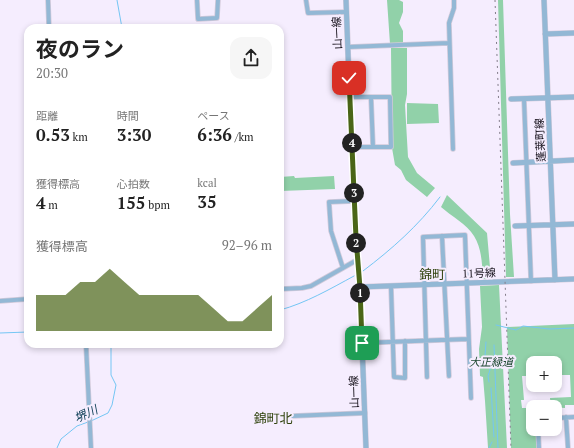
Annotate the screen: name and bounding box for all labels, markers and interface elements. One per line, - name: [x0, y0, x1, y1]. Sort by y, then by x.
- street label: 山一線: [329, 16, 345, 50]
- text: 夜のラン: [36, 34, 124, 63]
- button: share: [230, 37, 272, 79]
- pin: [332, 61, 366, 95]
- text: 20:30: [36, 64, 68, 82]
- icon: check: [338, 67, 360, 89]
- text: 距離: [36, 109, 58, 123]
- text: 時間: [117, 109, 139, 123]
- text: ペース: [197, 109, 230, 123]
- street label: 蓬莱町線: [532, 118, 548, 162]
- text: 0.53: [36, 123, 70, 146]
- text: 3:30: [117, 123, 151, 146]
- text: 6:36: [197, 123, 232, 146]
- text: km: [70, 130, 88, 144]
- text: /km: [232, 130, 254, 144]
- pin: 4: [342, 133, 362, 153]
- text: 4: [349, 136, 355, 150]
- text: kcal: [197, 176, 217, 190]
- text: 獲得標高: [36, 177, 80, 191]
- text: 心拍数: [117, 177, 150, 191]
- pin: 3: [344, 183, 364, 203]
- text: 3: [351, 186, 357, 200]
- text: 35: [197, 190, 217, 213]
- text: 4: [36, 191, 46, 214]
- text: 155: [117, 191, 145, 214]
- text: m: [46, 198, 58, 212]
- text: bpm: [145, 198, 170, 212]
- pin: 2: [346, 233, 366, 253]
- text: 92–96 m: [222, 236, 272, 254]
- text: 2: [353, 236, 359, 250]
- text: 獲得標高: [36, 237, 88, 255]
- district label: 錦町: [419, 265, 445, 283]
- street label: 11号線: [462, 265, 496, 281]
- pin: 1: [350, 283, 370, 303]
- text: 1: [357, 286, 363, 300]
- pin: [345, 326, 379, 360]
- icon: arrive: [351, 332, 373, 354]
- park label: 大正緑道: [469, 355, 515, 369]
- map controls: [526, 356, 562, 436]
- button: +: [526, 356, 562, 392]
- street label: 山一線: [346, 375, 362, 409]
- button: −: [526, 400, 562, 436]
- water label: 堺川: [72, 401, 102, 425]
- district label: 錦町北: [253, 409, 293, 427]

